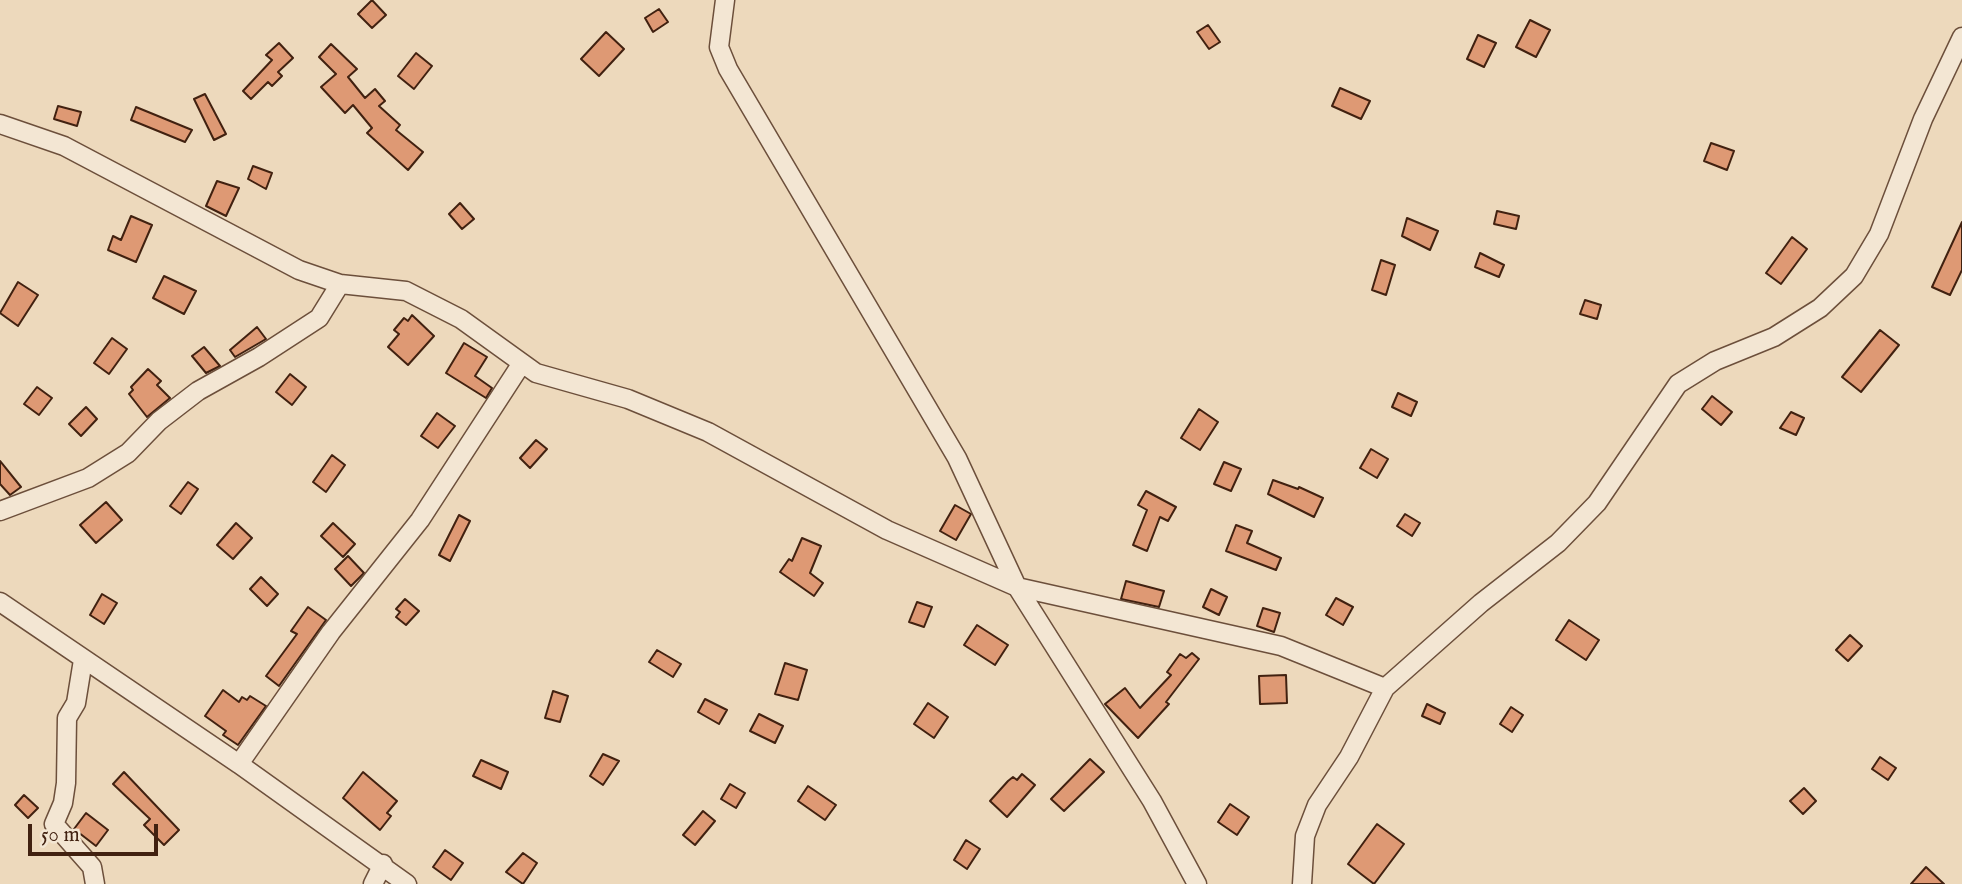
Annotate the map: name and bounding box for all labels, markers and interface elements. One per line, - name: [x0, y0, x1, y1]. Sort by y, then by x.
- scale bar: [32, 810, 161, 854]
- text: 50 m: [41, 822, 80, 849]

